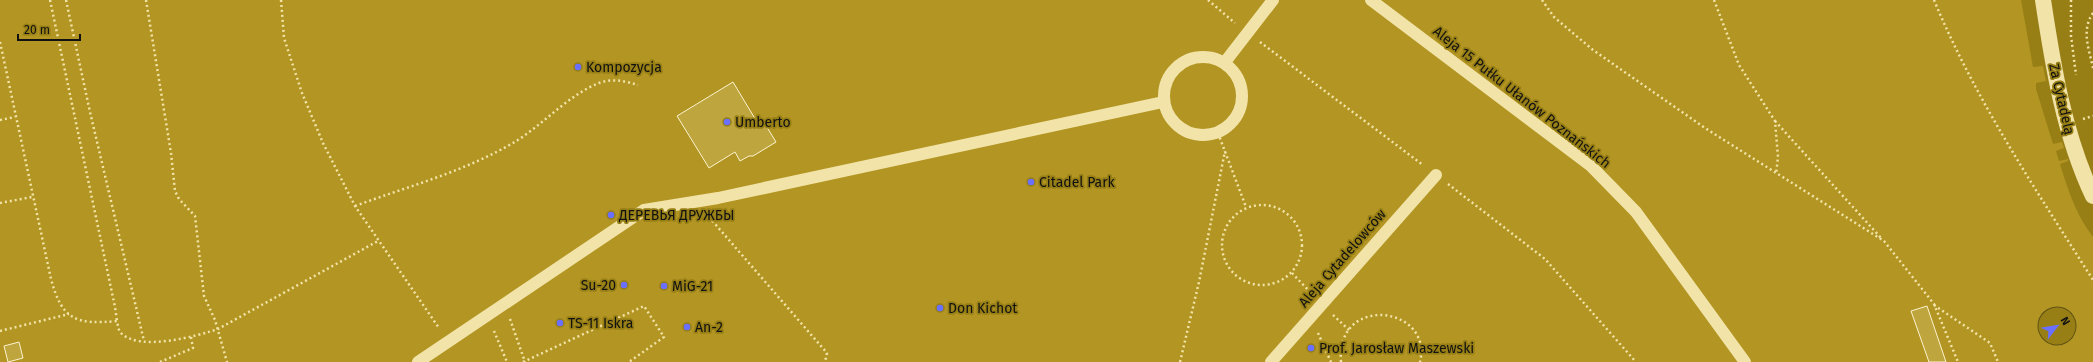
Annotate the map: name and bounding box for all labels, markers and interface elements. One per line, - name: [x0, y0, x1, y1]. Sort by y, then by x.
- scale bar: [18, 16, 80, 42]
- text: 20 m: [24, 23, 50, 37]
- street label: Aleja 15 Pułku Ułanów Poznańskich: [1430, 23, 1614, 172]
- place label: Kompozycja: [586, 59, 662, 76]
- marker: Kompozycja: [573, 62, 583, 72]
- street label: Za Cytadelą: [2045, 62, 2078, 136]
- place label: Umberto: [735, 114, 791, 131]
- marker: Umberto: [722, 117, 732, 127]
- place label: Citadel Park: [1039, 174, 1116, 191]
- marker: Citadel Park: [1026, 177, 1036, 187]
- street label: Aleja Cytadelowców: [1295, 206, 1390, 311]
- place label: ДЕРЕВЬЯ ДРУЖБЫ: [618, 207, 734, 224]
- marker: ДЕРЕВЬЯ ДРУЖБЫ: [606, 210, 616, 220]
- place label: Su-20: [581, 277, 616, 294]
- place label: MiG-21: [672, 278, 713, 295]
- marker: Su-20: [619, 280, 629, 290]
- marker: MiG-21: [659, 281, 669, 291]
- place label: Don Kichot: [948, 300, 1018, 317]
- marker: Don Kichot: [935, 303, 945, 313]
- north arrow: [2037, 306, 2077, 346]
- place label: TS-11 Iskra: [568, 315, 633, 332]
- text: N: [2058, 315, 2073, 328]
- marker: TS-11 Iskra: [555, 318, 565, 328]
- place label: An-2: [695, 319, 723, 336]
- marker: An-2: [682, 322, 692, 332]
- place label: Prof. Jarosław Maszewski: [1319, 340, 1474, 357]
- marker: Prof. Jarosław Maszewski: [1306, 343, 1316, 353]

